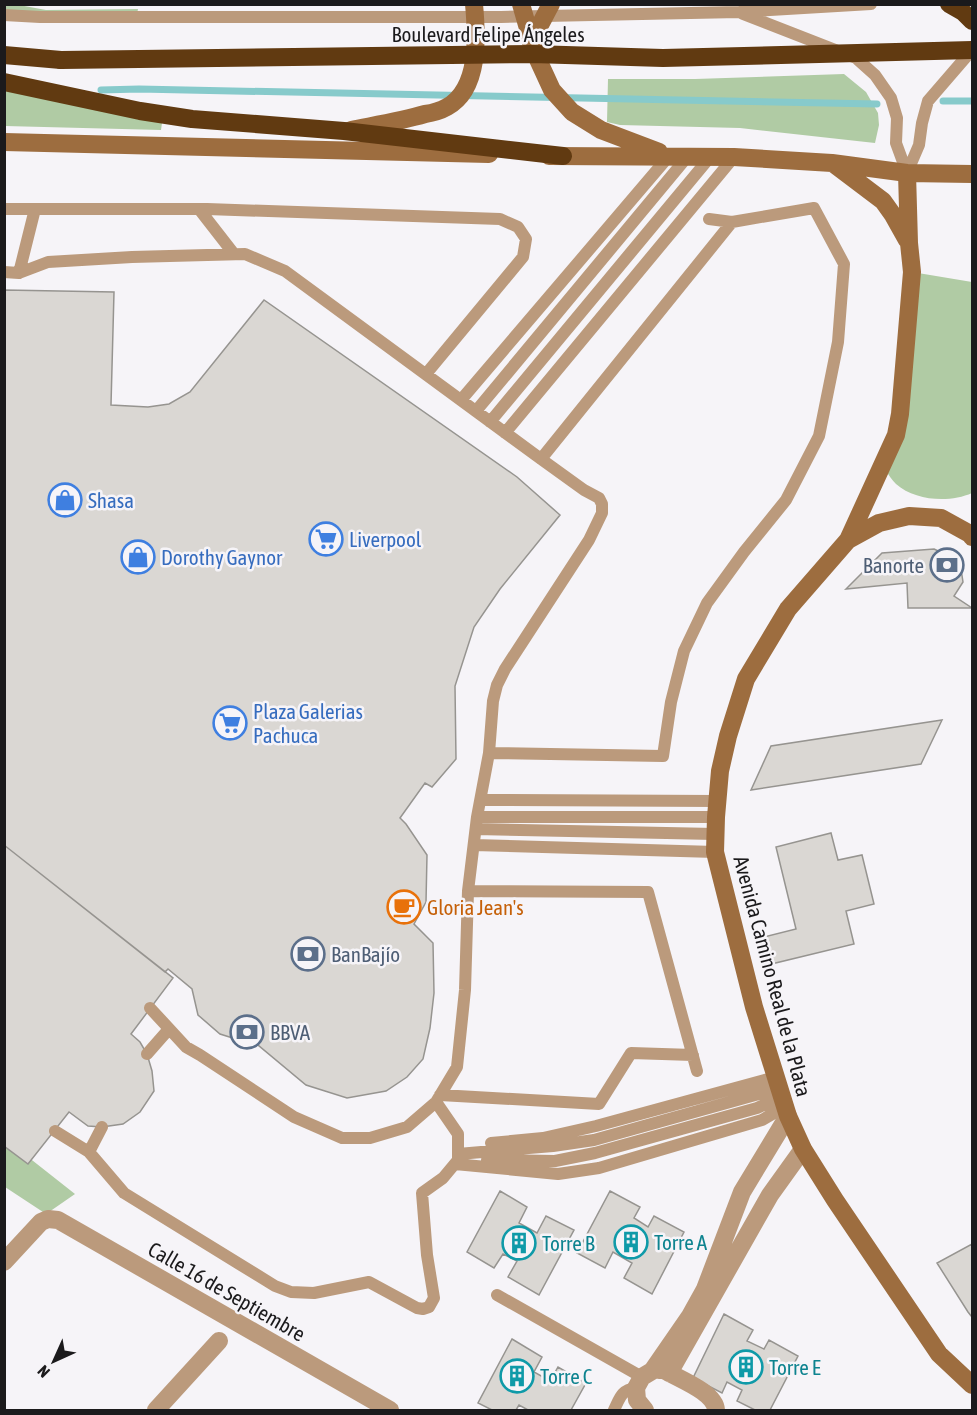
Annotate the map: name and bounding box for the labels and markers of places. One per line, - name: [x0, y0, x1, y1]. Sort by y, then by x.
- shop icon: Shasa: [47, 482, 83, 518]
- place label: Shasa: [88, 488, 134, 512]
- supermarket icon: Liverpool: [308, 521, 344, 557]
- place label: Liverpool: [349, 527, 422, 551]
- shop icon: Dorothy Gaynor: [120, 539, 156, 575]
- place label: Dorothy Gaynor: [161, 545, 283, 569]
- bank icon: Banorte: [929, 547, 965, 583]
- place label: Banorte: [863, 553, 924, 577]
- place label: Plaza Galerias Pachuca: [253, 699, 363, 747]
- supermarket icon: Plaza Galerias Pachuca: [212, 705, 248, 741]
- cafe icon: Gloria Jean's: [386, 889, 422, 925]
- place label: Gloria Jean's: [427, 895, 524, 919]
- bank icon: BanBajío: [290, 936, 326, 972]
- place label: BanBajío: [331, 942, 400, 966]
- bank icon: BBVA: [229, 1014, 265, 1050]
- place label: BBVA: [270, 1020, 311, 1044]
- building icon: Torre A: [613, 1224, 649, 1260]
- building icon: Torre B: [501, 1225, 537, 1261]
- place label: Torre A: [654, 1230, 708, 1254]
- place label: Torre B: [542, 1231, 595, 1255]
- building icon: Torre E: [728, 1349, 764, 1385]
- place label: Torre E: [769, 1355, 821, 1379]
- building icon: Torre C: [499, 1358, 535, 1394]
- place label: Torre C: [540, 1364, 593, 1388]

